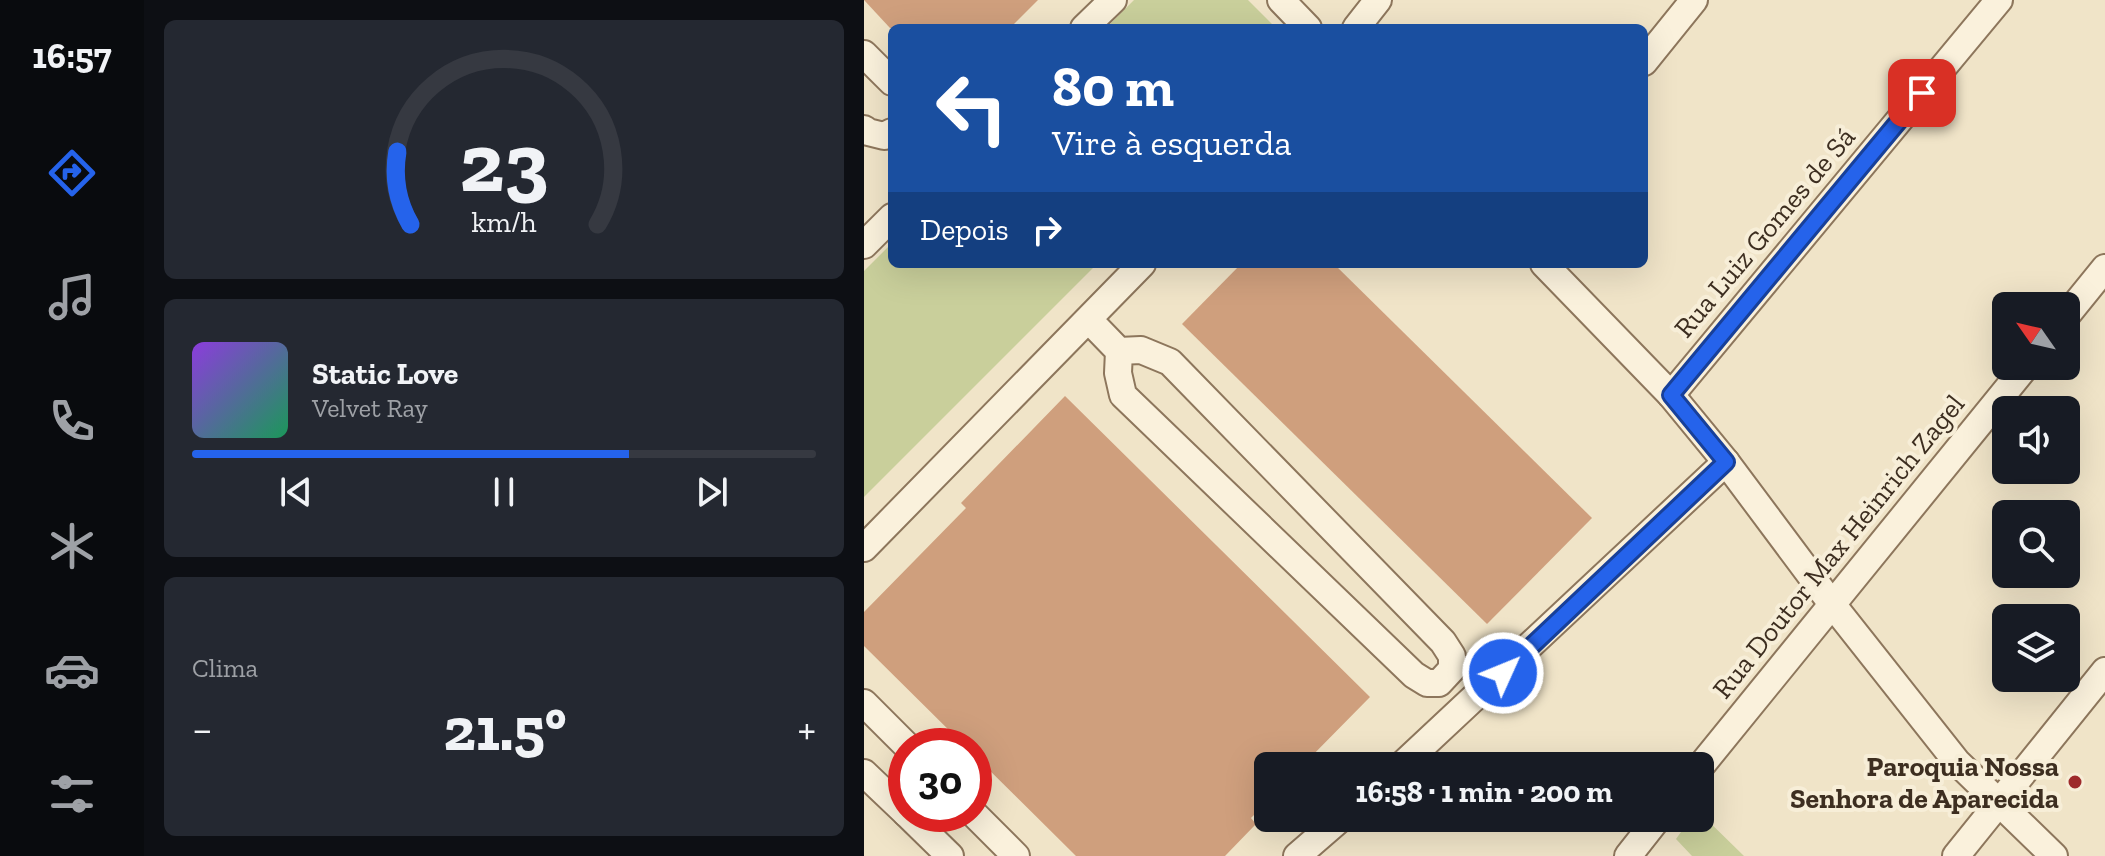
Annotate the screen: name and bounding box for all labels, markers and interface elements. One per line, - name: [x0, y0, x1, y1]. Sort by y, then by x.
- text: 16:57: [32, 34, 112, 77]
- text: 80 m: [1052, 53, 1174, 120]
- icon: left: [920, 56, 1024, 160]
- pin: [1888, 59, 1956, 127]
- icon: arrive: [1900, 71, 1944, 115]
- text: 23: [459, 112, 549, 212]
- street label: Rua Luiz Gomes de Sá: [1667, 120, 1862, 344]
- text: Vire à esquerda: [1052, 121, 1292, 164]
- icon: directions: [44, 145, 100, 201]
- text: km/h: [471, 206, 537, 240]
- icon: right: [1025, 208, 1069, 252]
- text: Depois: [920, 212, 1009, 248]
- icon: music: [44, 269, 100, 325]
- north arrow: [1992, 292, 2080, 380]
- map controls: [1992, 292, 2080, 692]
- text: Static Love: [312, 356, 458, 392]
- street label: Rua Doutor Max Heinrich Zagel: [1706, 388, 1971, 705]
- text: Velvet Ray: [312, 392, 428, 424]
- icon: phone: [44, 393, 100, 449]
- button: sound: [1992, 396, 2080, 484]
- icon: previous: [274, 470, 318, 514]
- icon: pause: [482, 470, 526, 514]
- icon: next: [690, 470, 734, 514]
- button: search: [1992, 500, 2080, 588]
- icon: climate: [44, 518, 100, 574]
- button: layers: [1992, 604, 2080, 692]
- position arrow: [1461, 631, 1545, 715]
- icon: car: [44, 642, 100, 698]
- text: Clima: [192, 652, 258, 684]
- text: 21.5°: [443, 693, 567, 765]
- text: −: [192, 702, 213, 755]
- text: +: [797, 702, 816, 755]
- speed limit sign: 30: [888, 728, 992, 832]
- place label: Paroquia Nossa Senhora de Aparecida: [1790, 750, 2059, 815]
- icon: filters: [44, 766, 100, 822]
- marker: Paroquia Nossa Senhora de Aparecida: [2066, 773, 2084, 791]
- text: 16:58 · 1 min · 200 m: [1355, 774, 1613, 810]

